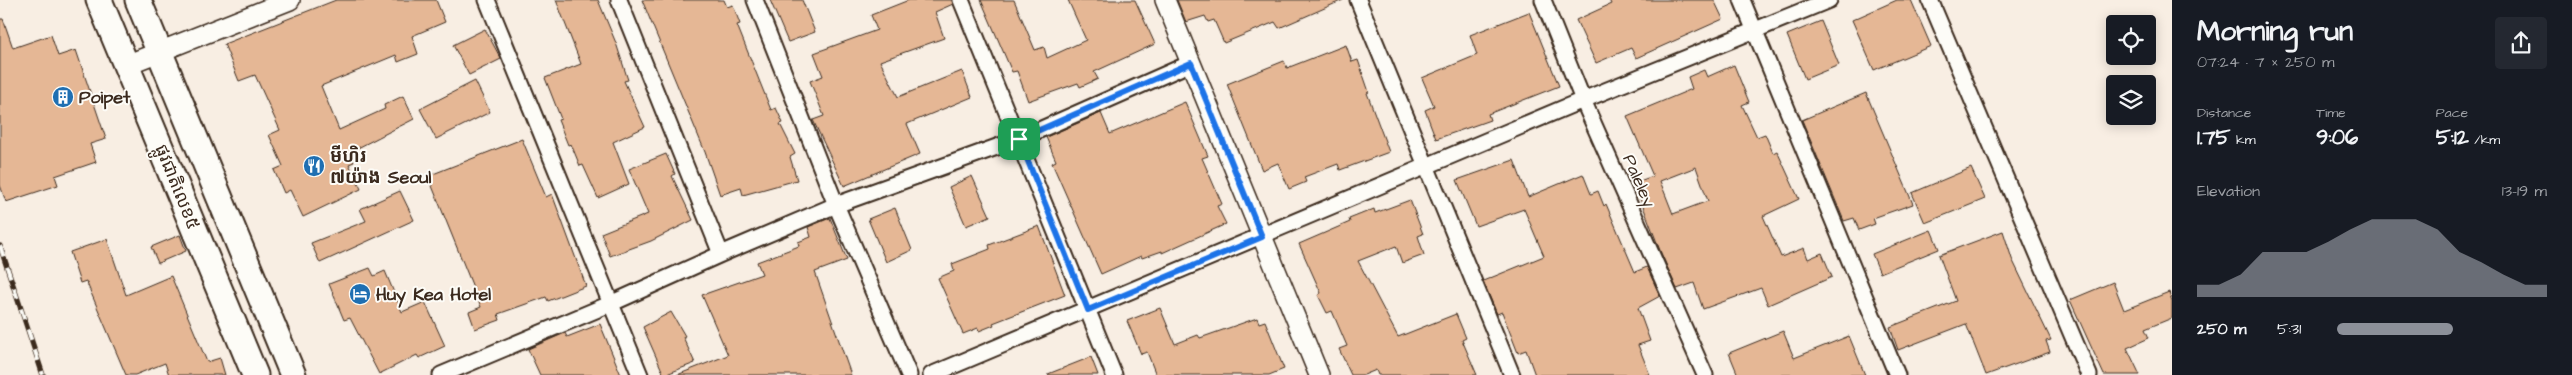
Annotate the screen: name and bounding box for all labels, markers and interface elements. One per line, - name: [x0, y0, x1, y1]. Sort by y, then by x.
- text: Morning run: [2197, 12, 2353, 51]
- map controls: [2106, 15, 2156, 125]
- button: locate: [2106, 15, 2156, 65]
- button: share: [2495, 17, 2547, 69]
- text: 07:24 · 7 × 250 m: [2197, 51, 2334, 73]
- button: layers: [2106, 75, 2156, 125]
- building icon: Poipet: [51, 85, 75, 109]
- place label: Poipet: [79, 85, 131, 110]
- text: Distance: [2197, 103, 2251, 123]
- text: Time: [2316, 103, 2346, 123]
- text: Pace: [2436, 103, 2468, 123]
- pin: [998, 118, 1040, 160]
- text: 1.75: [2197, 123, 2230, 152]
- text: 9:06: [2316, 123, 2358, 152]
- text: 5:12: [2436, 123, 2469, 152]
- icon: arrive: [1005, 125, 1033, 153]
- text: km: [2230, 130, 2256, 150]
- text: /km: [2469, 130, 2500, 150]
- street label: ផ្លូវជាតិលេខ៥: [145, 141, 205, 235]
- place label: មីហិរ ៧យ៉ាង Seoul: [330, 144, 431, 190]
- street label: Paleley: [1615, 150, 1662, 212]
- restaurant icon: មីហិរ ៧យ៉ាង Seoul: [302, 154, 326, 178]
- text: Elevation: [2197, 180, 2260, 202]
- text: 13–19 m: [2502, 180, 2547, 202]
- hotel icon: Huy Kea Hotel: [348, 282, 372, 306]
- place label: Huy Kea Hotel: [376, 282, 491, 308]
- text: 250 m: [2197, 318, 2246, 340]
- text: 5:31: [2277, 318, 2301, 340]

